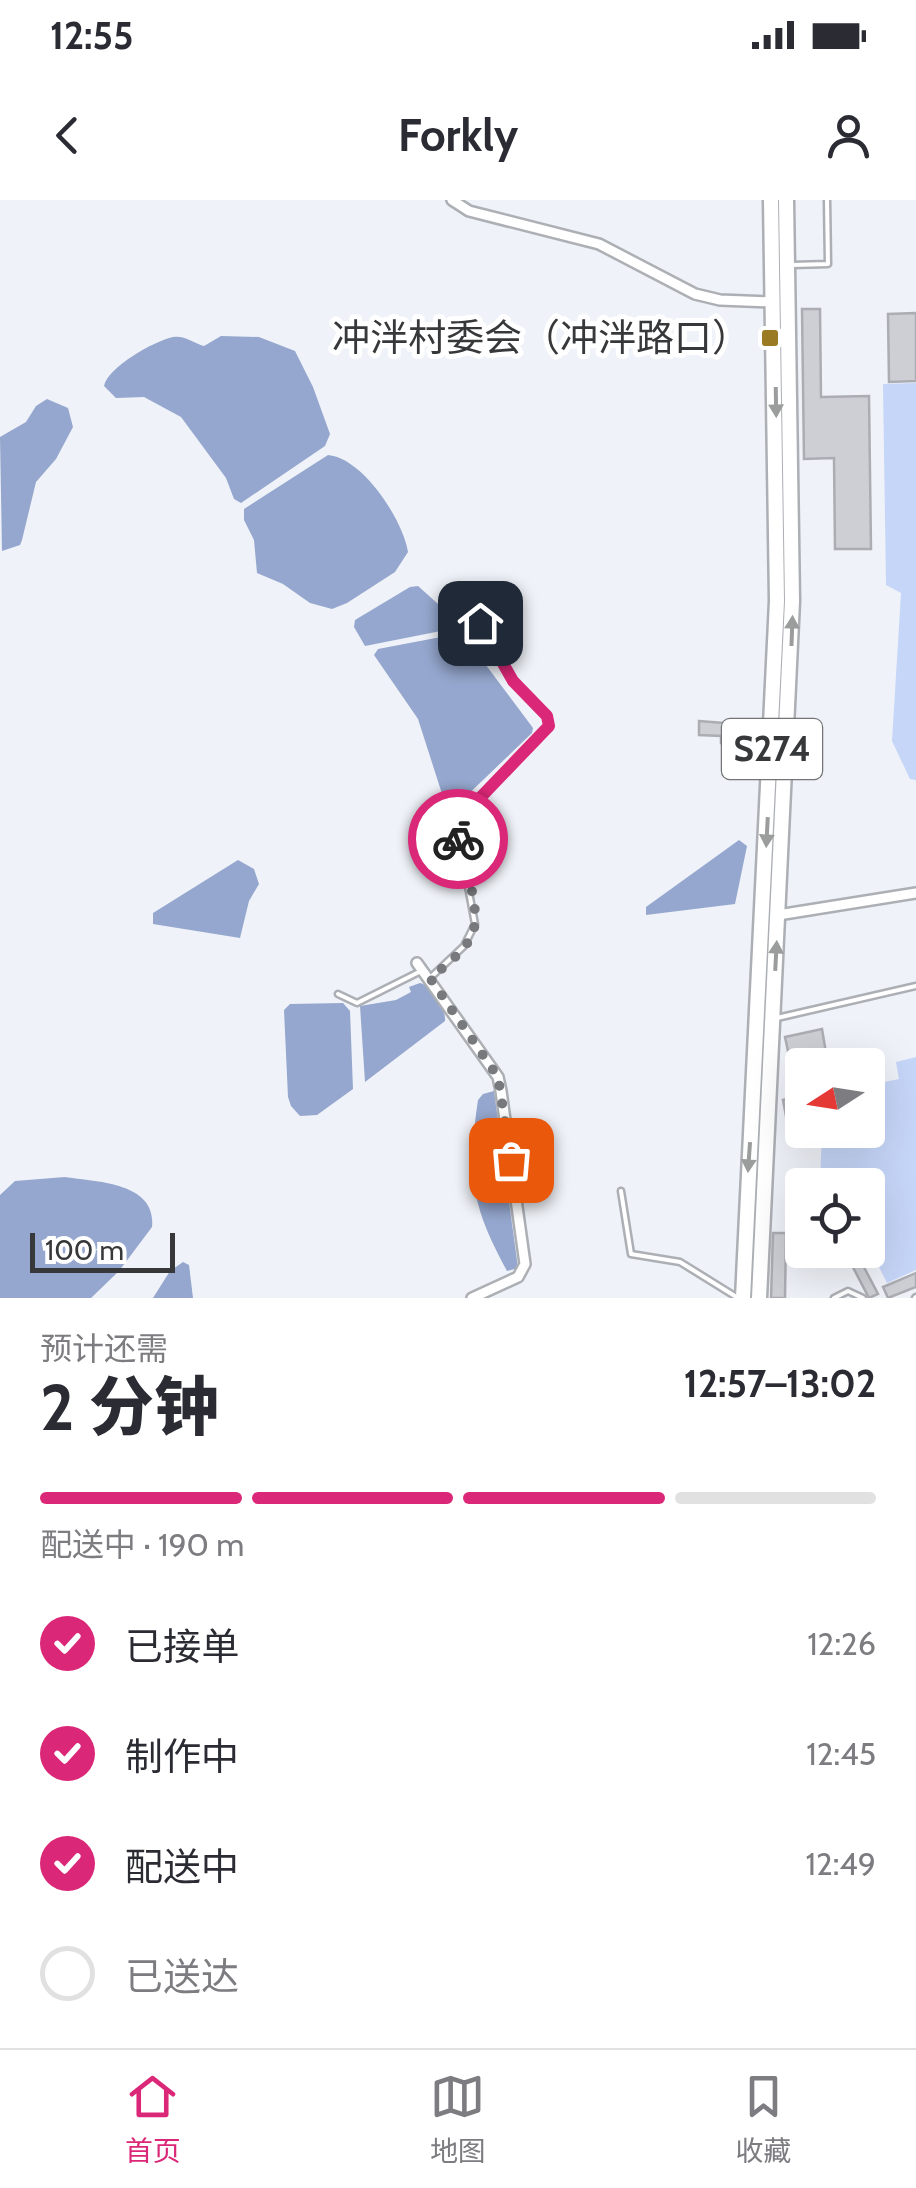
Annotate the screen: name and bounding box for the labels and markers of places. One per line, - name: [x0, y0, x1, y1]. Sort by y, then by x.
- place label: 冲泮村委会（冲泮路口）: [332, 314, 750, 361]
- marker: 冲泮村委会（冲泮路口）: [759, 327, 781, 349]
- pin: [438, 581, 523, 666]
- pin: [469, 1118, 554, 1203]

